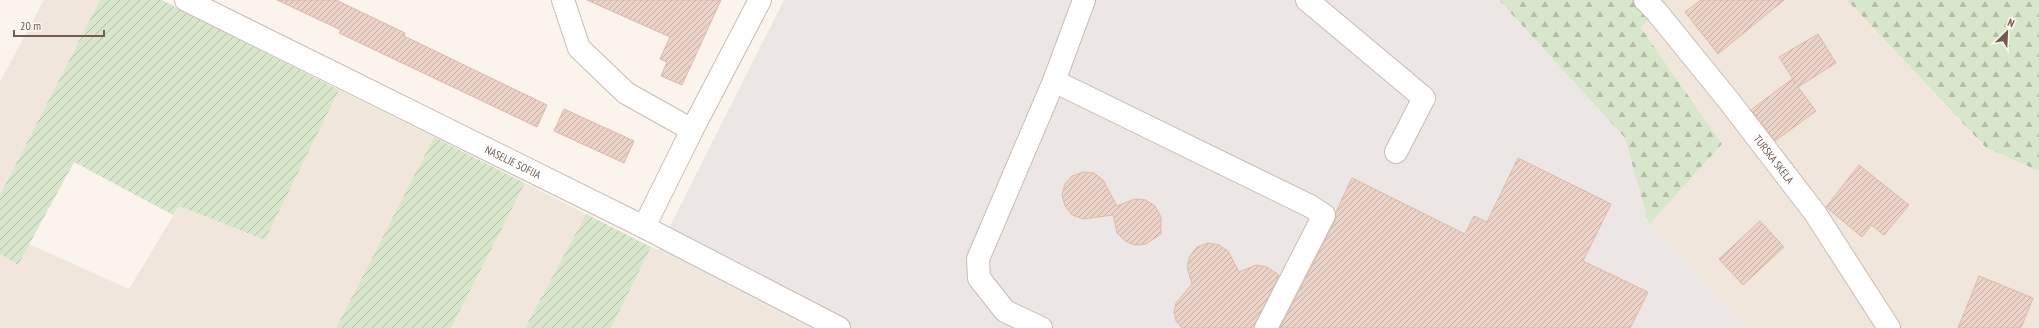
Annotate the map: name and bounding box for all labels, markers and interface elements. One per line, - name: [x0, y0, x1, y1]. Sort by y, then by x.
- scale bar: [14, 12, 104, 38]
- north arrow: [1987, 12, 2027, 52]
- text: N: [2006, 15, 2017, 30]
- text: 20 m: [20, 18, 41, 33]
- street label: TURSKA SKELA: [1751, 132, 1797, 187]
- street label: NASELJE SOFIJA: [483, 142, 544, 182]

